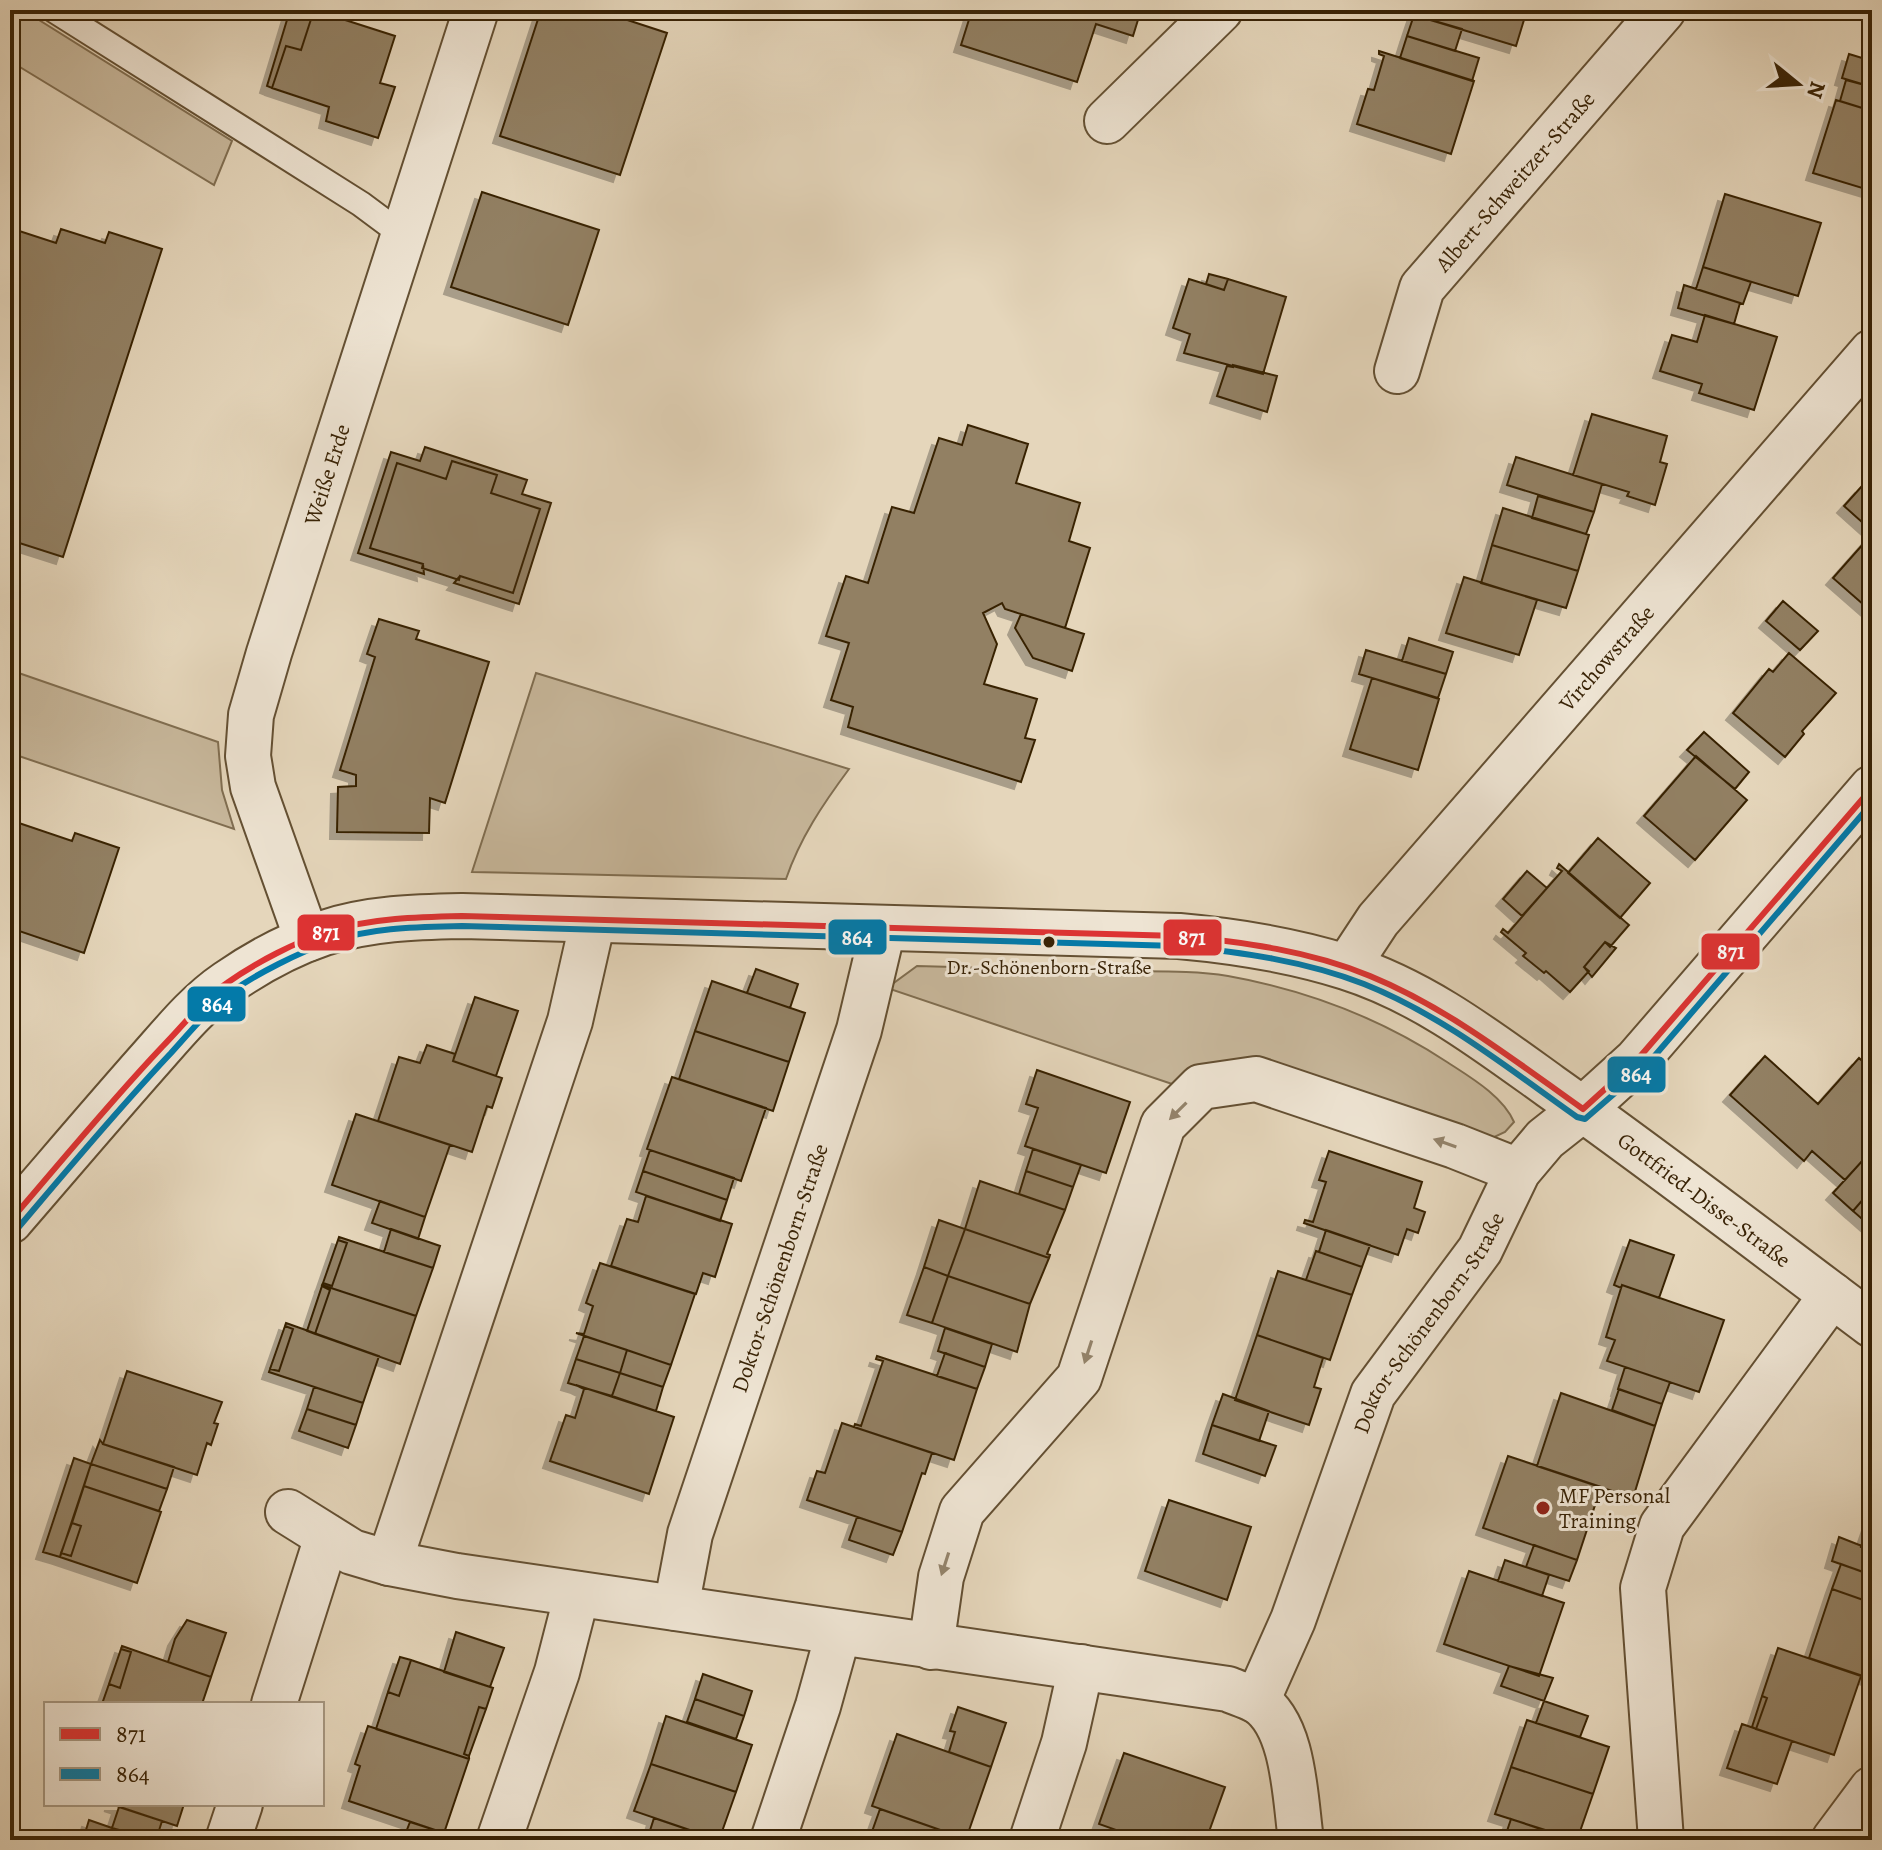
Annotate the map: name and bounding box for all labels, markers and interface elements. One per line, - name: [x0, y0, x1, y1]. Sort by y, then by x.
- north arrow: [1758, 44, 1838, 124]
- text: N: [1799, 78, 1833, 102]
- street label: Albert-Schweitzer-Straße: [1428, 85, 1602, 279]
- street label: Weiße Erde: [297, 420, 358, 530]
- street label: Virchowstraße: [1552, 599, 1661, 719]
- line badge: 871: [296, 913, 356, 952]
- text: 871: [312, 918, 340, 948]
- line badge: 864: [827, 918, 888, 956]
- line badge: 871: [1162, 918, 1223, 957]
- text: 864: [841, 923, 873, 953]
- text: 871: [1178, 923, 1206, 953]
- line badge: 871: [1700, 932, 1761, 971]
- marker: Dr.-Schönenborn-Straße: [1041, 934, 1057, 950]
- text: 871: [1717, 937, 1745, 967]
- place label: Dr.-Schönenborn-Straße: [946, 954, 1152, 981]
- line badge: 864: [186, 985, 247, 1023]
- text: 864: [201, 990, 233, 1020]
- line badge: 864: [1606, 1055, 1667, 1094]
- text: 864: [1620, 1060, 1652, 1090]
- one-way arrow: [1169, 1101, 1188, 1120]
- street label: Gottfried-Disse-Straße: [1611, 1126, 1797, 1275]
- one-way arrow: [1433, 1136, 1457, 1148]
- street label: Doktor-Schönenborn-Straße: [725, 1140, 836, 1396]
- street label: Doktor-Schönenborn-Straße: [1346, 1207, 1512, 1438]
- one-way arrow: [1081, 1341, 1093, 1365]
- place label: MF Personal Training: [1559, 1481, 1670, 1536]
- marker: MF Personal Training: [1534, 1499, 1552, 1517]
- one-way arrow: [938, 1552, 951, 1576]
- legend: [44, 1702, 324, 1806]
- text: 871: [116, 1718, 146, 1750]
- text: 864: [116, 1758, 150, 1790]

